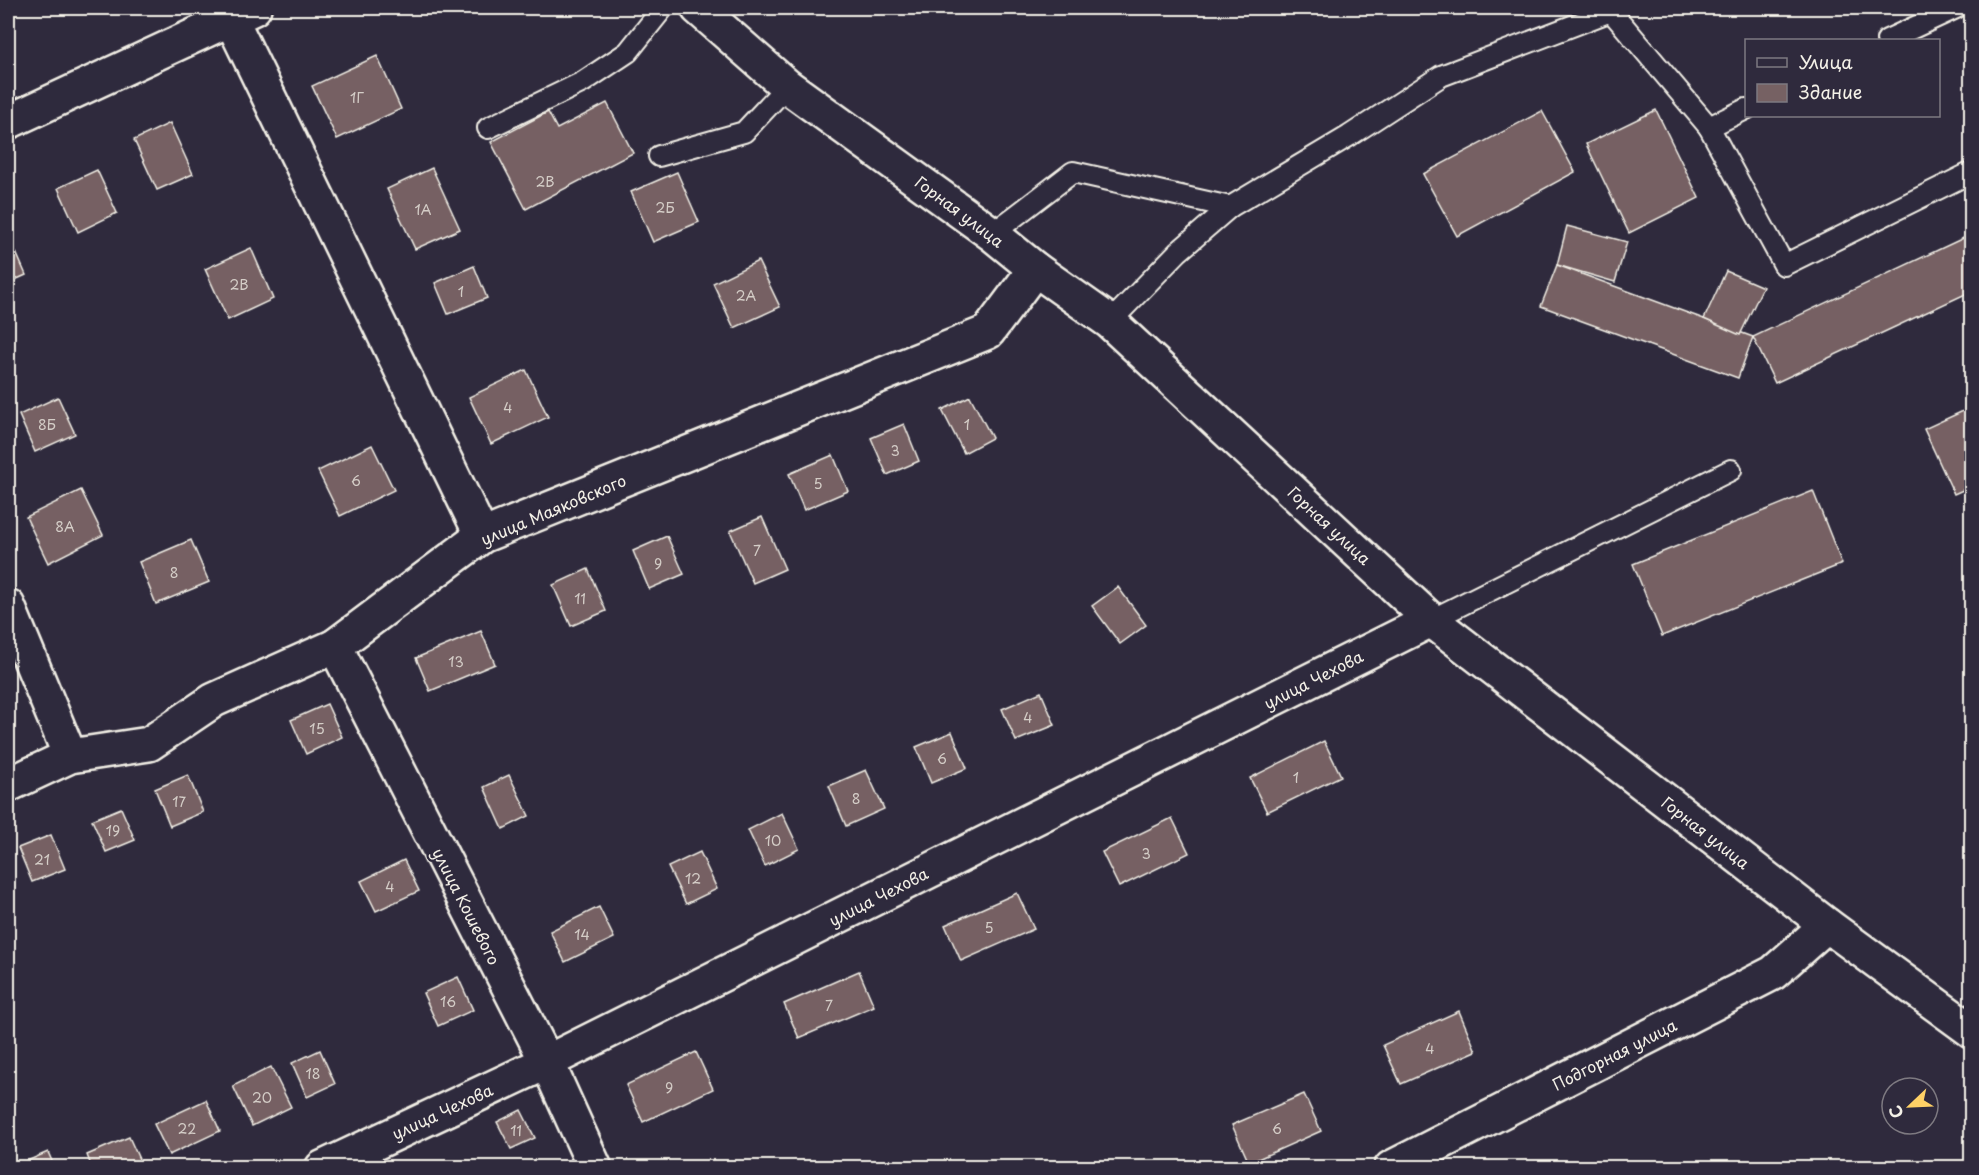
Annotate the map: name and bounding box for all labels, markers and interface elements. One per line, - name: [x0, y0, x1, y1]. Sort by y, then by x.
- legend: [1745, 39, 1940, 117]
- text: Улица: [1799, 48, 1853, 75]
- text: Здание: [1799, 78, 1862, 105]
- house number: 1Г: [350, 87, 364, 108]
- street label: Горная улица: [911, 170, 1009, 252]
- house number: 2В: [535, 171, 555, 192]
- house number: 2Б: [655, 197, 675, 218]
- house number: 1А: [414, 199, 432, 220]
- house number: 2В: [229, 274, 249, 295]
- house number: 1: [458, 281, 464, 302]
- house number: 2А: [736, 285, 757, 306]
- house number: 4: [503, 397, 513, 418]
- house number: 8Б: [38, 414, 56, 435]
- house number: 1: [964, 414, 970, 435]
- house number: 3: [890, 440, 900, 461]
- street label: улица Маяковского: [477, 467, 629, 551]
- house number: 6: [351, 470, 361, 491]
- house number: 5: [813, 473, 823, 494]
- street label: Горная улица: [1283, 480, 1377, 570]
- house number: 8А: [55, 516, 75, 537]
- house number: 7: [753, 540, 761, 561]
- house number: 9: [654, 553, 662, 574]
- house number: 8: [170, 562, 178, 583]
- house number: 11: [574, 588, 586, 609]
- street label: улица Чехова: [1259, 644, 1367, 714]
- house number: 13: [448, 651, 464, 672]
- house number: 4: [1023, 707, 1033, 728]
- house number: 15: [309, 718, 325, 739]
- house number: 6: [937, 748, 947, 769]
- house number: 1: [1293, 767, 1299, 788]
- house number: 8: [852, 788, 860, 809]
- street label: Горная улица: [1657, 790, 1755, 874]
- house number: 17: [172, 791, 186, 812]
- house number: 19: [106, 820, 120, 841]
- house number: 10: [765, 830, 781, 851]
- street label: улица Кошевого: [427, 843, 507, 969]
- house number: 3: [1141, 843, 1151, 864]
- house number: 21: [34, 849, 50, 870]
- street label: улица Чехова: [824, 861, 932, 931]
- house number: 12: [685, 868, 701, 889]
- house number: 4: [385, 876, 395, 897]
- house number: 5: [984, 917, 994, 938]
- house number: 14: [574, 924, 590, 945]
- house number: 16: [440, 991, 456, 1012]
- house number: 7: [825, 995, 833, 1016]
- street label: Подгорная улица: [1548, 1012, 1680, 1096]
- house number: 4: [1425, 1038, 1435, 1059]
- house number: 18: [305, 1063, 321, 1084]
- north arrow: [1880, 1076, 1940, 1136]
- street label: улица Чехова: [388, 1077, 496, 1145]
- house number: 9: [665, 1077, 673, 1098]
- house number: 20: [252, 1087, 272, 1108]
- text: С: [1882, 1102, 1909, 1122]
- house number: 22: [178, 1118, 196, 1139]
- house number: 6: [1272, 1118, 1282, 1139]
- house number: 11: [510, 1120, 522, 1141]

